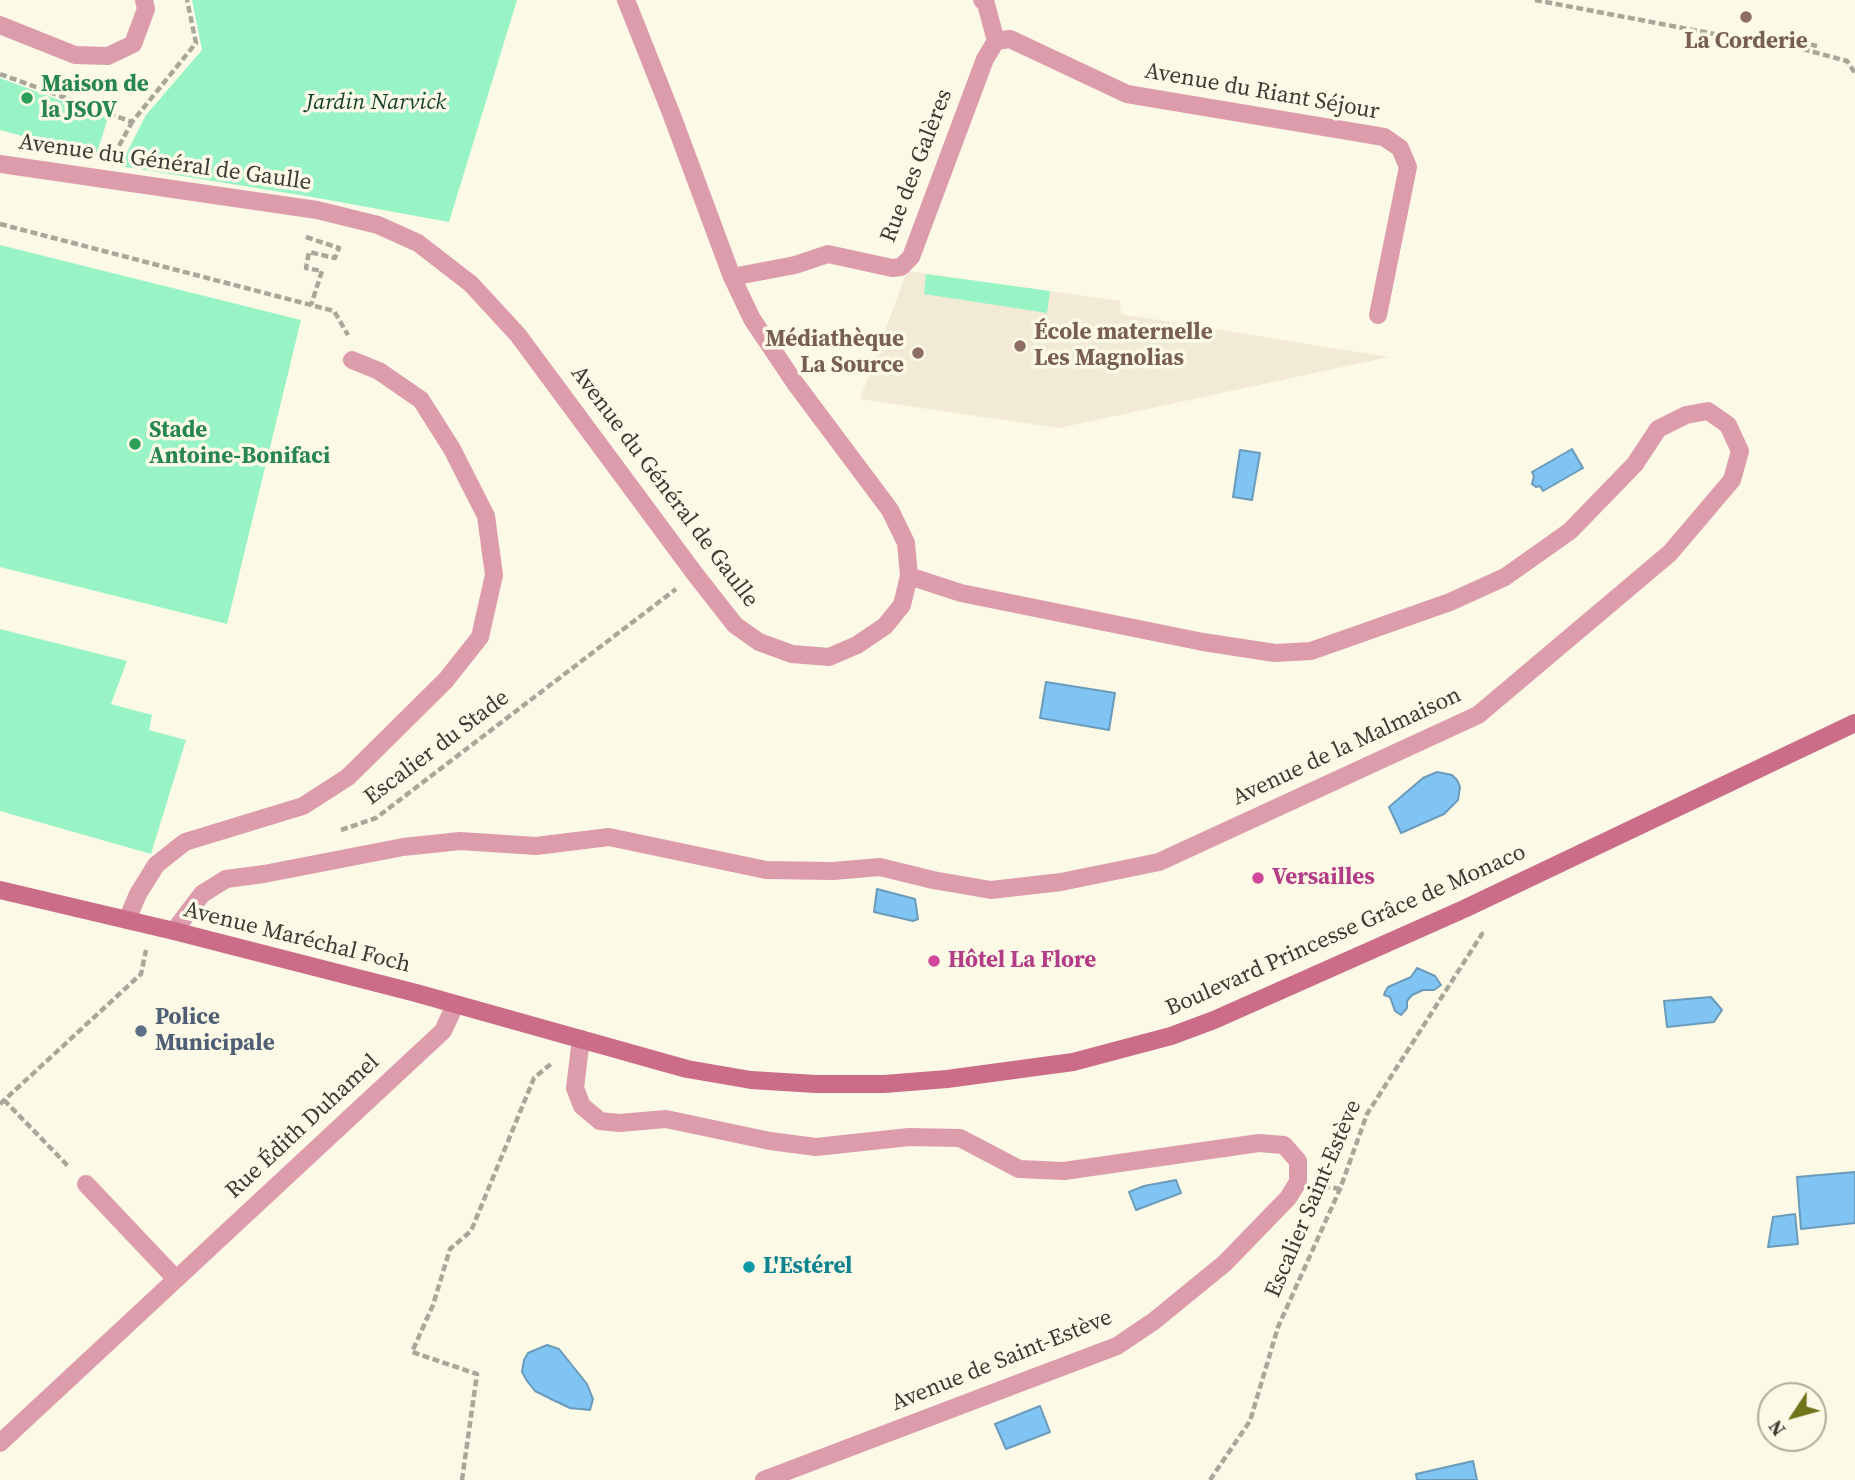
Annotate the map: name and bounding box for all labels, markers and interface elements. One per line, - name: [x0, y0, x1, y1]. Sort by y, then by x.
- marker: La Corderie: [1738, 9, 1754, 25]
- place label: La Corderie: [1684, 28, 1808, 56]
- street label: Avenue du Riant Séjour: [1142, 58, 1382, 126]
- place label: Maison de la JSOV: [41, 71, 149, 125]
- street label: Rue des Galères: [875, 85, 959, 247]
- park label: Jardin Narvick: [306, 89, 446, 117]
- marker: Maison de la JSOV: [19, 90, 35, 106]
- street label: Avenue du Général de Gaulle: [17, 129, 313, 197]
- place label: École maternelle Les Magnolias: [1034, 319, 1213, 373]
- place label: Médiathèque La Source: [765, 326, 904, 380]
- marker: École maternelle Les Magnolias: [1012, 338, 1028, 354]
- marker: Médiathèque La Source: [910, 345, 926, 361]
- street label: Avenue du Général de Gaulle: [564, 361, 764, 613]
- place label: Stade Antoine-Bonifaci: [149, 417, 330, 471]
- marker: Stade Antoine-Bonifaci: [127, 436, 143, 452]
- street label: Avenue de la Malmaison: [1228, 682, 1466, 812]
- street label: Escalier du Stade: [359, 685, 515, 811]
- street label: Boulevard Princesse Grâce de Monaco: [1162, 839, 1530, 1023]
- place label: Versailles: [1272, 864, 1375, 892]
- marker: Versailles: [1250, 870, 1266, 886]
- street label: Avenue Maréchal Foch: [181, 896, 413, 980]
- place label: Hôtel La Flore: [948, 947, 1096, 975]
- marker: Hôtel La Flore: [926, 953, 942, 969]
- place label: Police Municipale: [155, 1004, 275, 1058]
- marker: Police Municipale: [133, 1023, 149, 1039]
- street label: Rue Édith Duhamel: [221, 1049, 385, 1205]
- street label: Escalier Saint-Estève: [1260, 1096, 1368, 1302]
- place label: L'Estérel: [763, 1253, 852, 1281]
- marker: L'Estérel: [741, 1259, 757, 1275]
- street label: Avenue de Saint-Estève: [888, 1304, 1116, 1418]
- north arrow: [1757, 1382, 1827, 1452]
- text: N: [1762, 1415, 1791, 1441]

